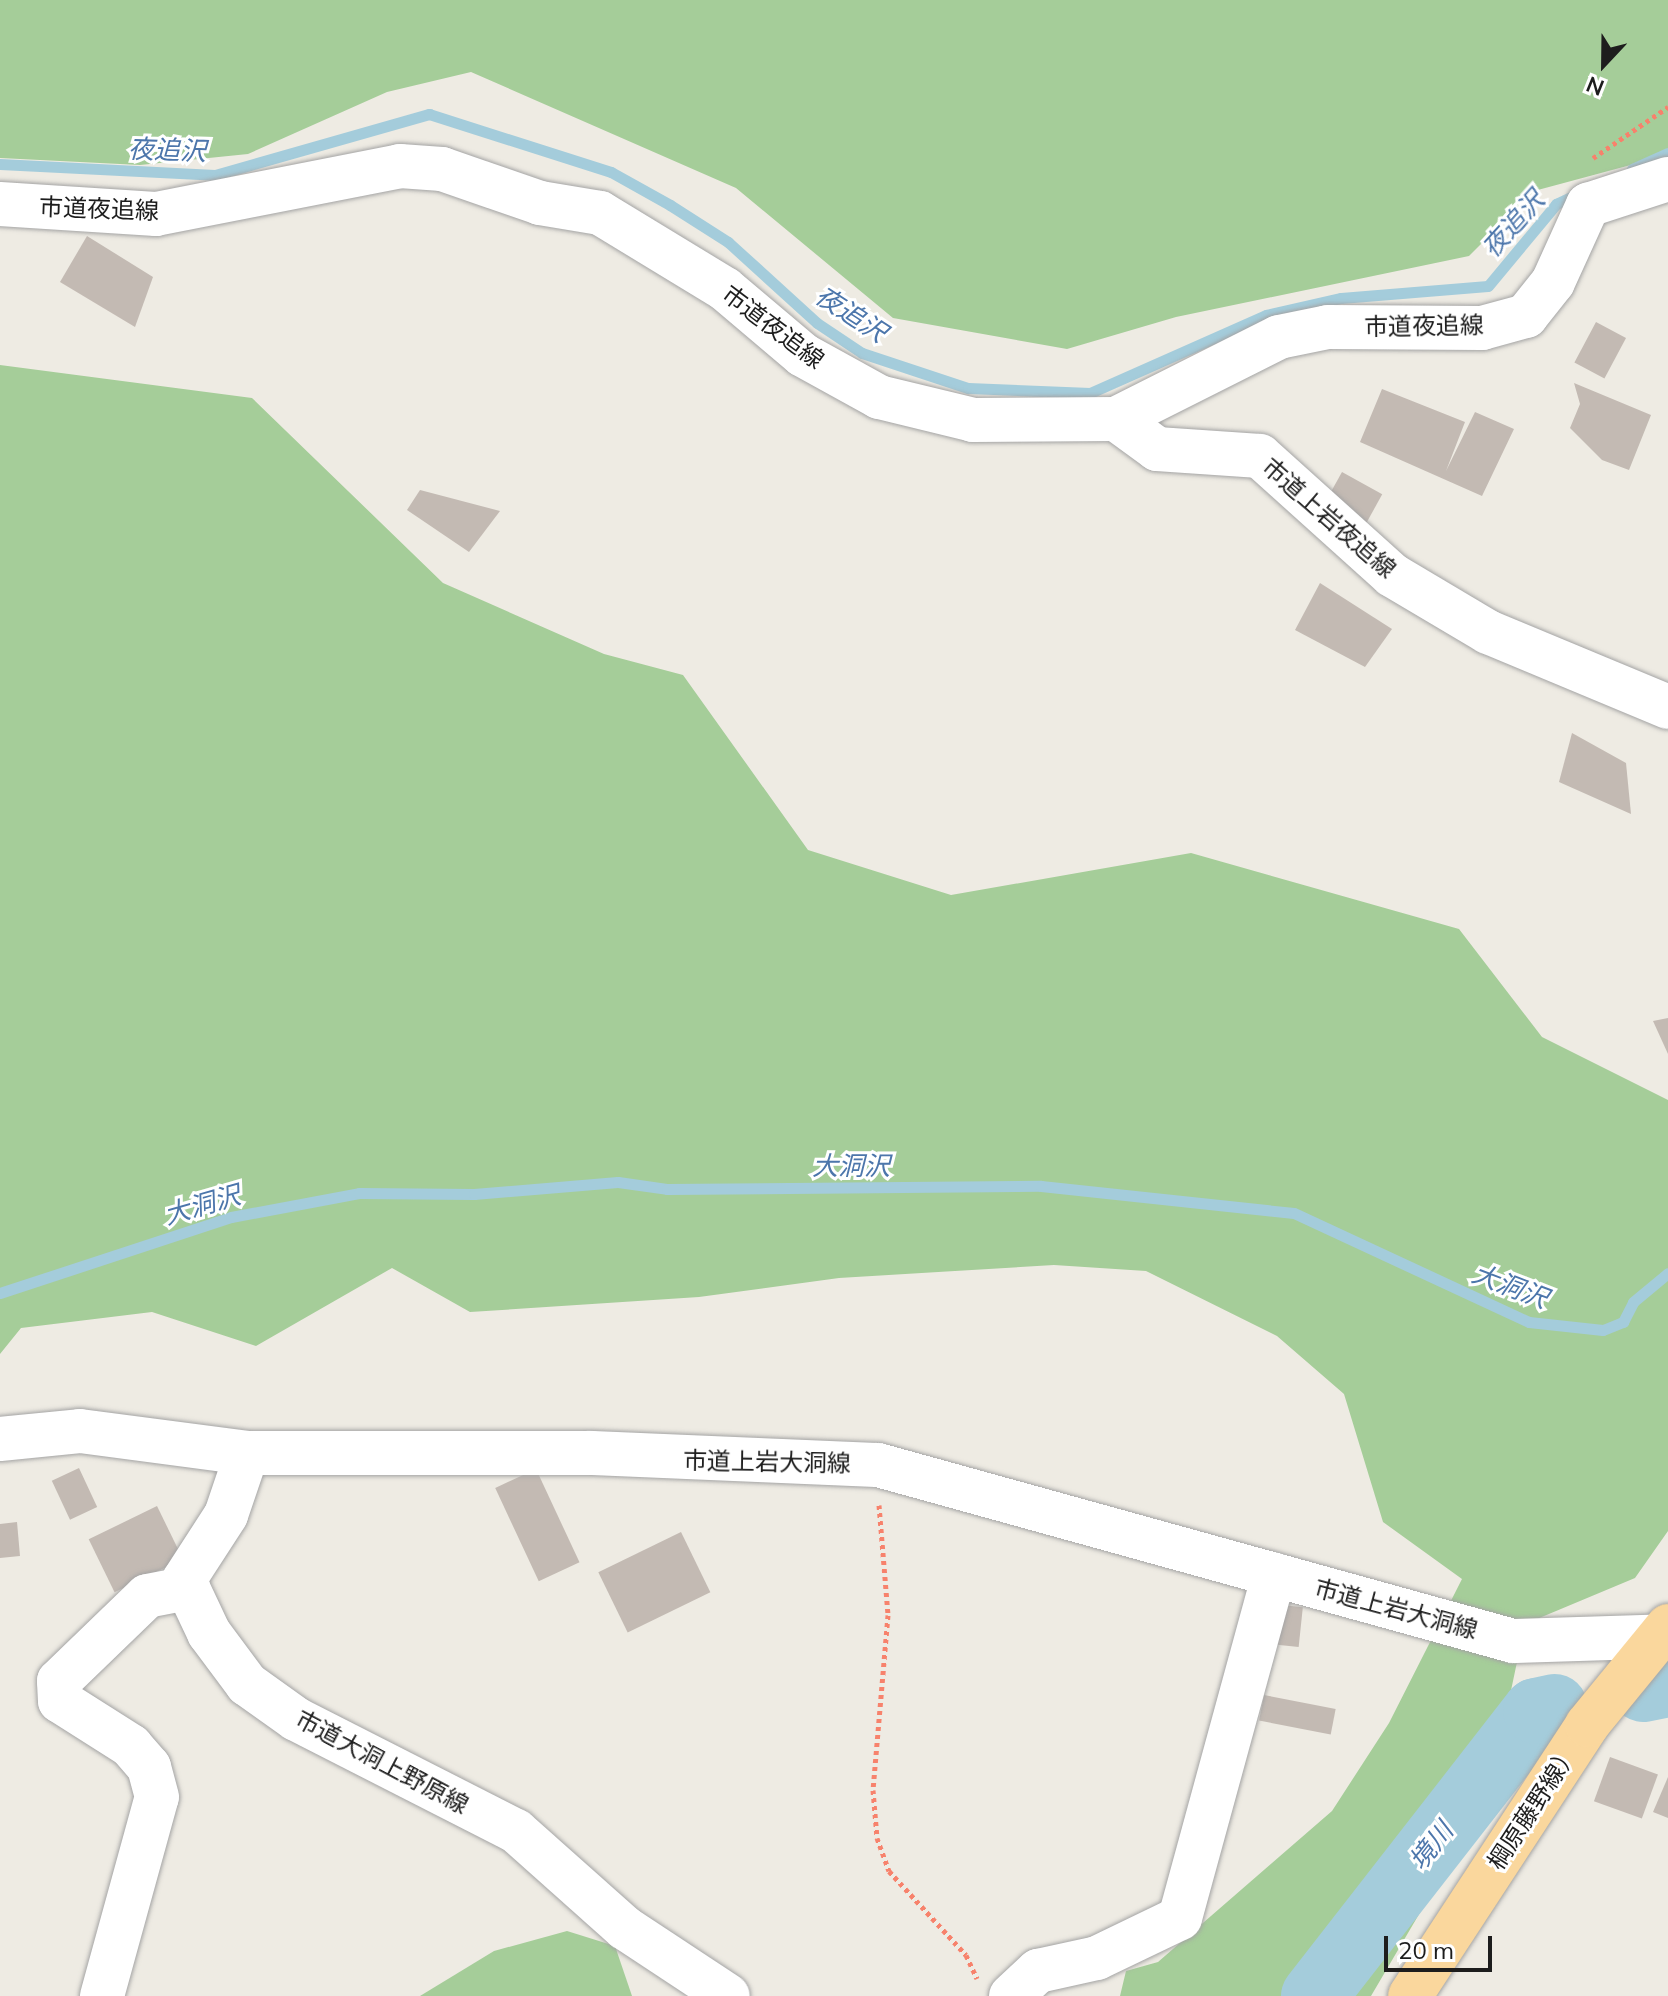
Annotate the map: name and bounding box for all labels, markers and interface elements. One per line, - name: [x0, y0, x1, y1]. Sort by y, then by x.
- north arrow: [1564, 24, 1644, 104]
- text: N: [1582, 70, 1608, 102]
- water label: 夜追沢: [127, 133, 207, 167]
- water label: 夜追沢: [1475, 185, 1551, 263]
- street label: 市道夜追線: [39, 193, 159, 225]
- street label: 市道夜追線: [716, 279, 830, 375]
- water label: 夜追沢: [810, 280, 892, 348]
- street label: 市道夜追線: [1364, 311, 1484, 341]
- street label: 市道上岩夜追線: [1256, 452, 1402, 584]
- water label: 大洞沢: [812, 1150, 890, 1182]
- water label: 大洞沢: [160, 1179, 244, 1231]
- water label: 大洞沢: [1468, 1257, 1552, 1315]
- street label: 市道上岩大洞線: [683, 1446, 851, 1478]
- street label: 市道上岩大洞線: [1311, 1573, 1481, 1645]
- street label: 市道大洞上野原線: [290, 1704, 474, 1820]
- street label: 棡原藤野線）: [1482, 1739, 1584, 1875]
- water label: 境川: [1403, 1816, 1459, 1876]
- scale bar: [1388, 1920, 1496, 1970]
- text: 20 m: [1398, 1935, 1454, 1965]

